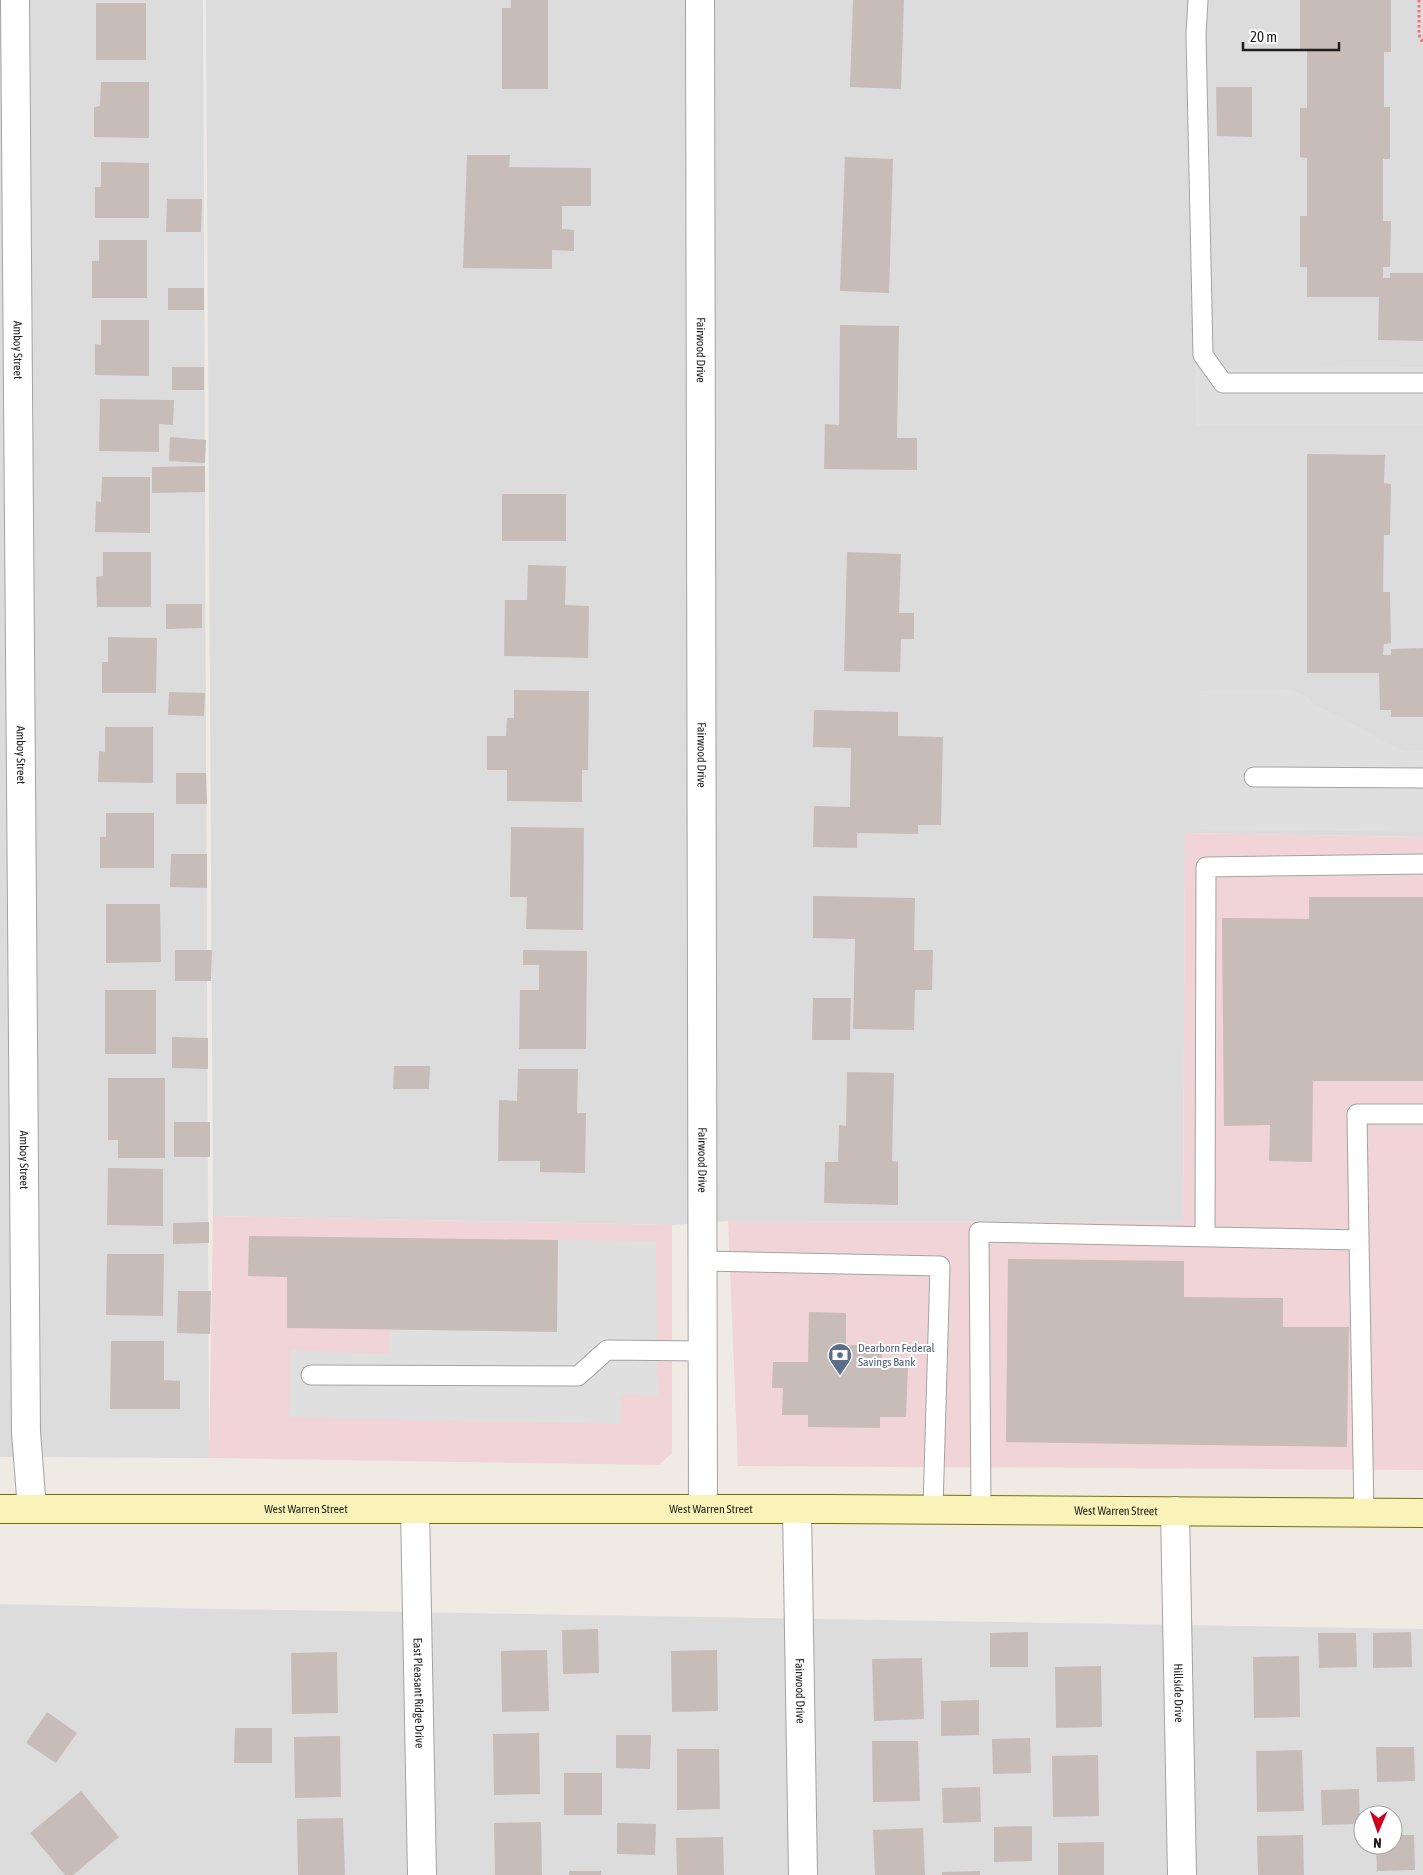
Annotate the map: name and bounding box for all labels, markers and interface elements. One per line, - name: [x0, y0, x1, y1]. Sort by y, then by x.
- scale bar: [1243, 20, 1339, 52]
- text: 20 m: [1250, 28, 1277, 45]
- street label: Fairwood Drive: [694, 317, 708, 383]
- street label: Amboy Street: [10, 321, 25, 380]
- street label: Fairwood Drive: [694, 722, 709, 788]
- street label: Amboy Street: [14, 726, 28, 785]
- street label: Fairwood Drive: [695, 1127, 709, 1193]
- street label: Amboy Street: [17, 1131, 31, 1190]
- place label: Dearborn Federal Savings Bank: [858, 1341, 936, 1369]
- bank icon: Dearborn Federal Savings Bank: [827, 1342, 853, 1376]
- street label: West Warren Street: [264, 1502, 348, 1516]
- street label: West Warren Street: [669, 1502, 753, 1516]
- street label: West Warren Street: [1074, 1504, 1158, 1518]
- street label: East Pleasant Ridge Drive: [410, 1637, 427, 1748]
- street label: Fairwood Drive: [792, 1658, 808, 1724]
- street label: Hillside Drive: [1171, 1663, 1186, 1723]
- north arrow: [1353, 1805, 1403, 1855]
- text: N: [1373, 1835, 1382, 1851]

